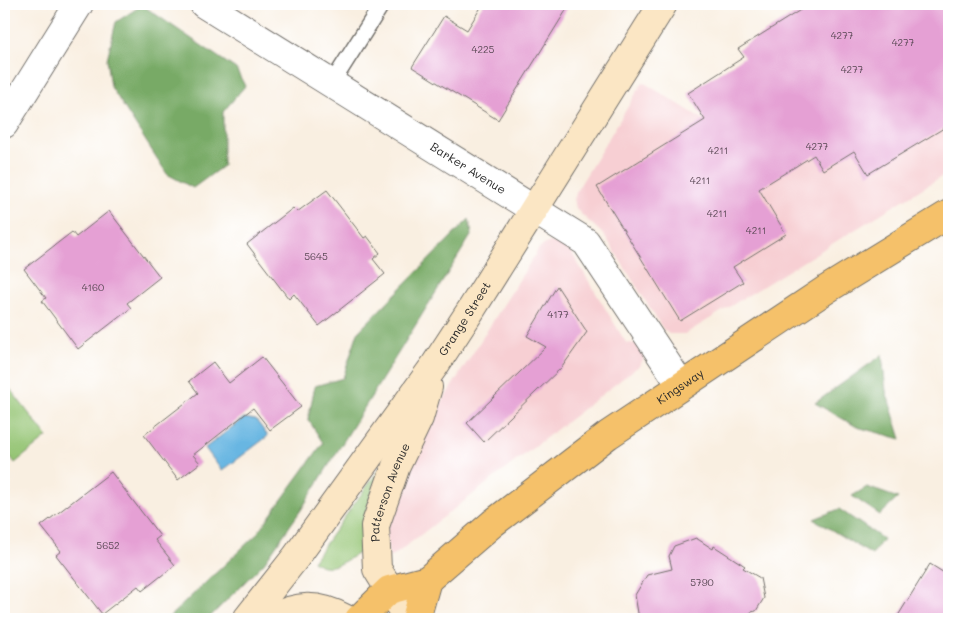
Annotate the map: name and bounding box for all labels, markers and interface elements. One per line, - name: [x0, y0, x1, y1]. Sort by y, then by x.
- house number: 4277: [831, 28, 854, 42]
- house number: 4277: [892, 35, 915, 49]
- house number: 4225: [472, 42, 495, 56]
- house number: 4277: [841, 62, 864, 76]
- street label: Barker Avenue: [428, 138, 509, 197]
- house number: 4277: [806, 139, 829, 153]
- house number: 4211: [708, 143, 728, 157]
- house number: 4211: [690, 173, 710, 187]
- house number: 4211: [707, 206, 727, 220]
- house number: 4211: [746, 223, 766, 237]
- house number: 5645: [304, 249, 328, 263]
- street label: Grange Street: [434, 278, 494, 359]
- house number: 4160: [82, 280, 104, 294]
- house number: 4177: [547, 307, 569, 321]
- street label: Kingsway: [653, 364, 707, 407]
- street label: Patterson Avenue: [366, 440, 413, 542]
- house number: 5652: [96, 538, 120, 552]
- house number: 5790: [690, 575, 714, 589]

